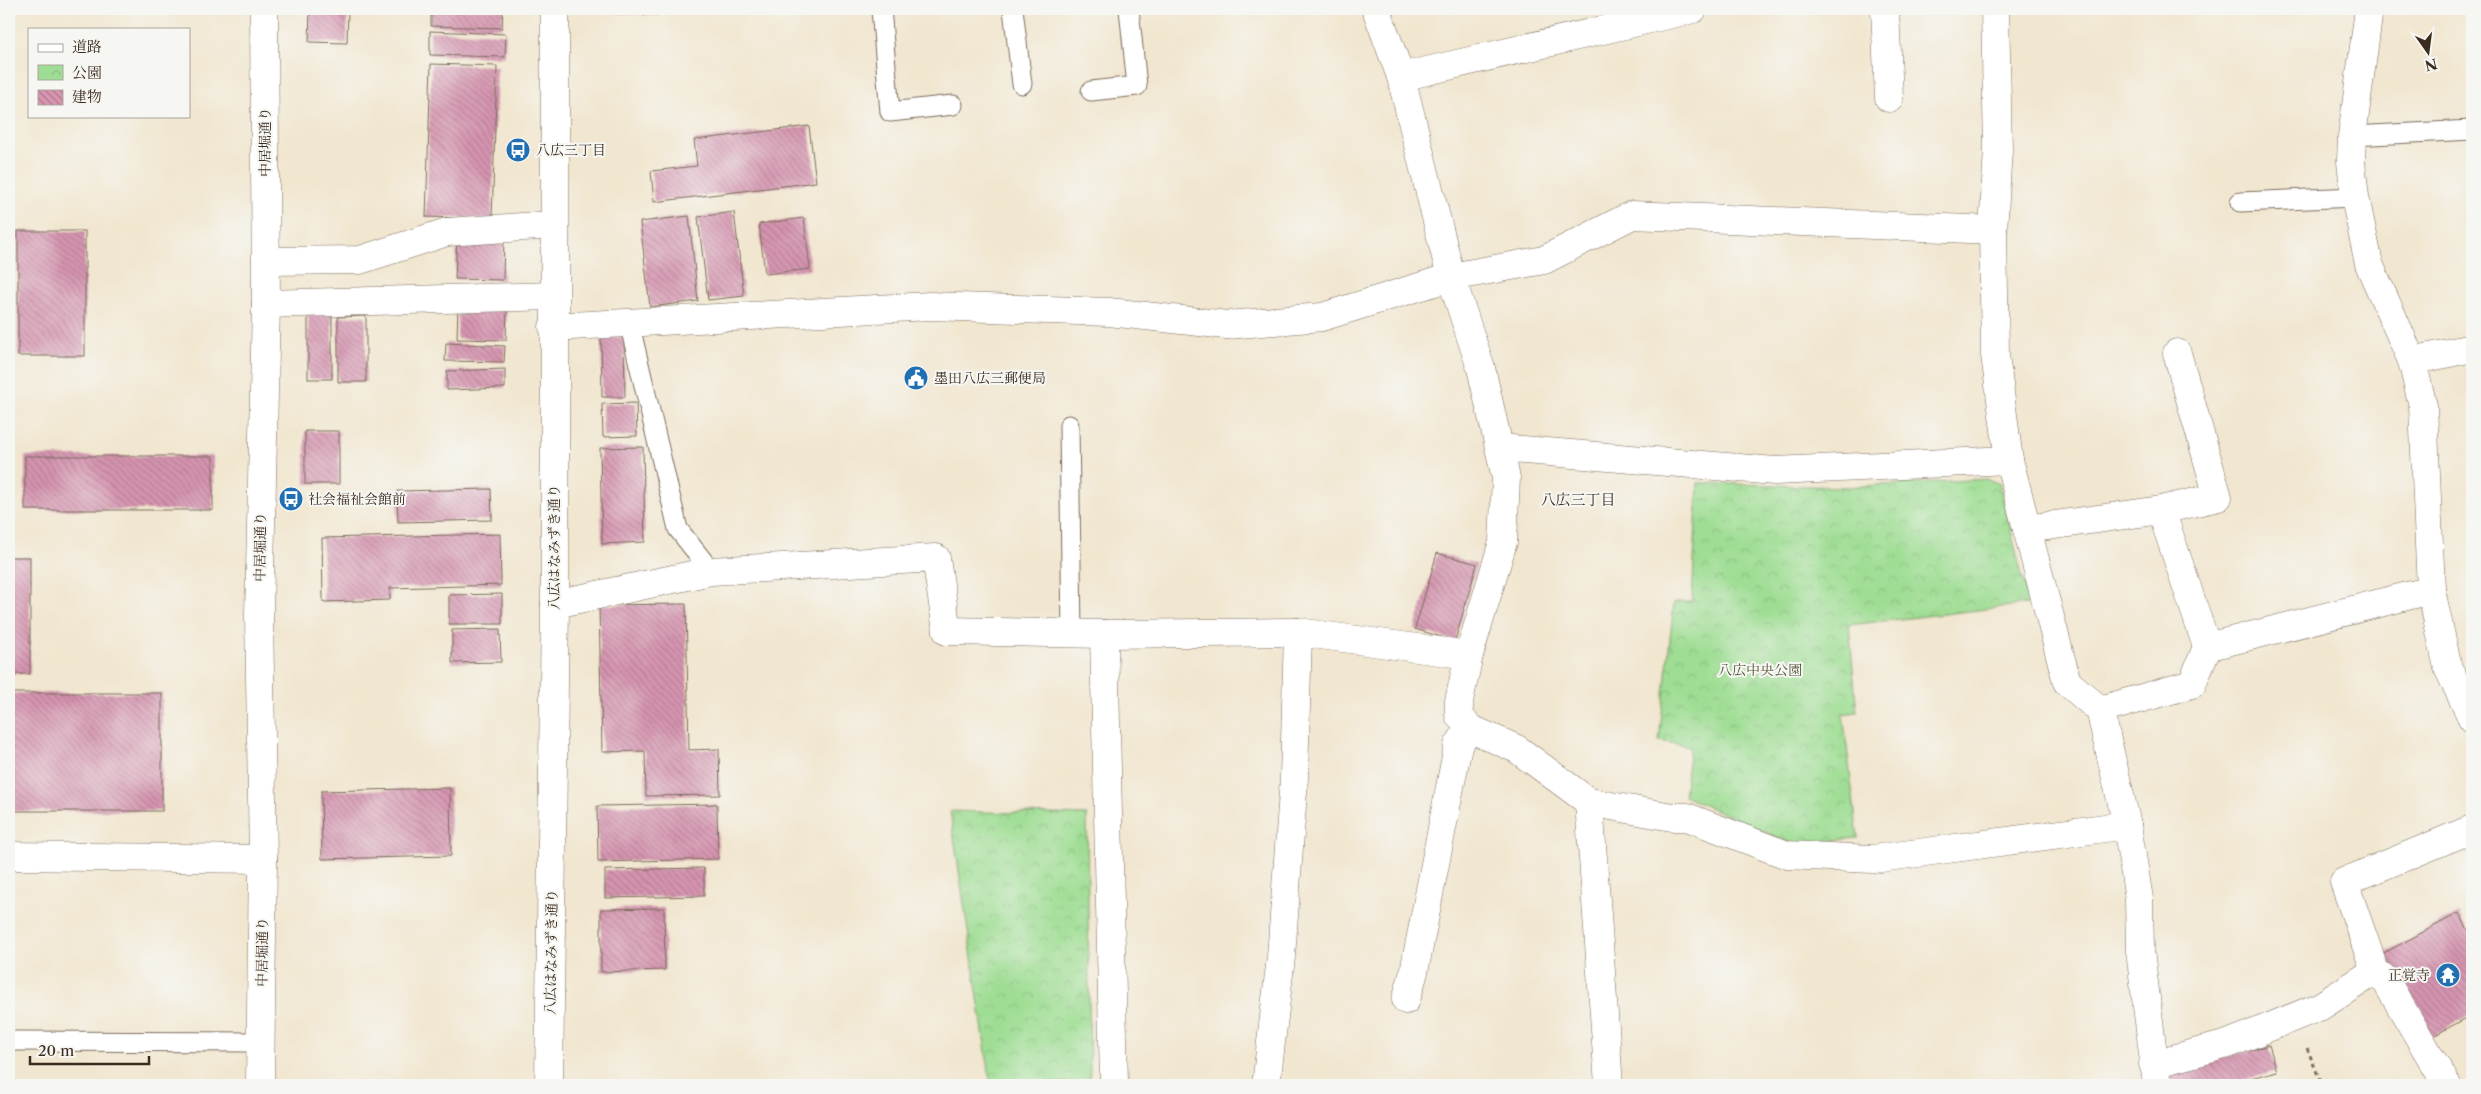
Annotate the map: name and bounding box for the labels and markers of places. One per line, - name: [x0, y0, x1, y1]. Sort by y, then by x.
- bus stop icon: 八広三丁目: [505, 137, 531, 163]
- place label: 八広三丁目: [536, 141, 606, 159]
- public building icon: 墨田八広三郵便局: [903, 365, 929, 391]
- place label: 墨田八広三郵便局: [934, 369, 1046, 387]
- bus stop icon: 社会福祉会館前: [278, 486, 304, 512]
- place label: 社会福祉会館前: [308, 490, 406, 508]
- temple icon: 正覚寺: [2435, 962, 2461, 988]
- place label: 正覚寺: [2388, 966, 2430, 984]

